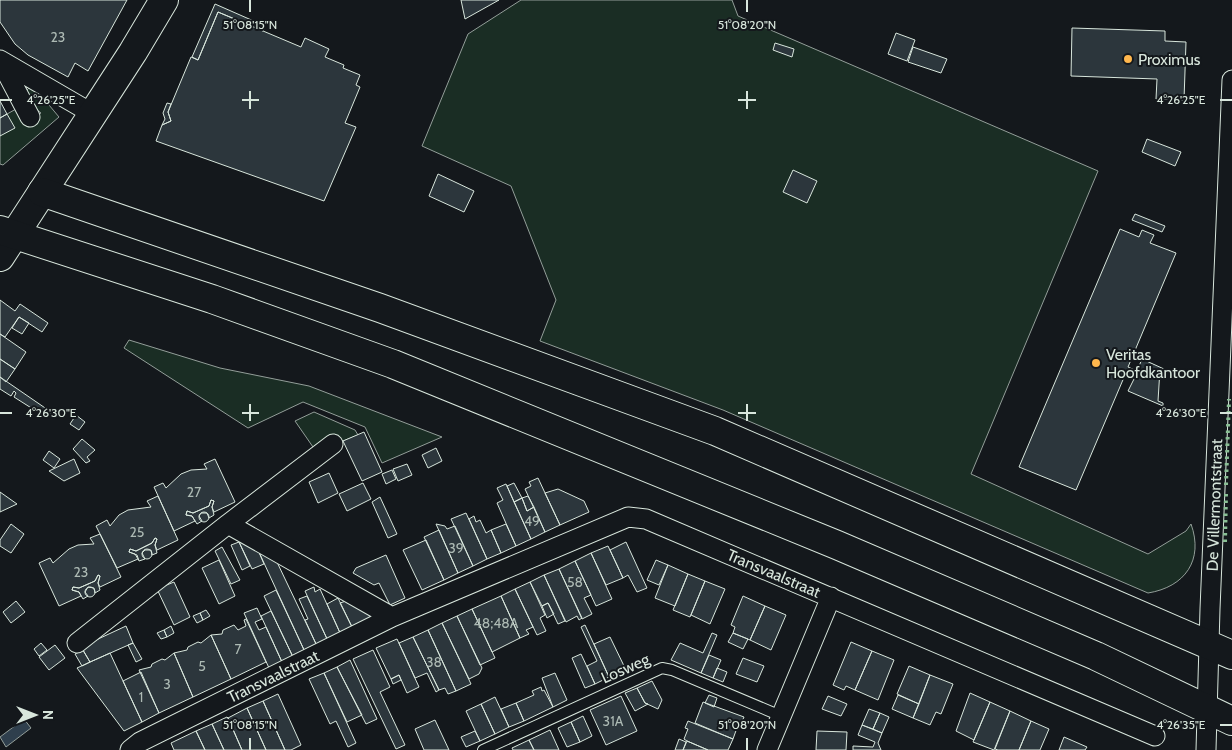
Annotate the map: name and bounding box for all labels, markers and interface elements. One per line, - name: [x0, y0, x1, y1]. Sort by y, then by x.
- text: 51°08'15"N: [223, 17, 277, 32]
- text: 51°08'20"N: [718, 17, 776, 32]
- house number: 23: [51, 28, 65, 46]
- place label: Proximus: [1138, 50, 1201, 69]
- marker: Proximus: [1122, 53, 1134, 65]
- text: 4°26'25"E: [27, 92, 76, 107]
- text: 4°26'25"E: [1157, 92, 1206, 107]
- place label: Veritas Hoofdkantoor: [1106, 345, 1201, 382]
- marker: Veritas Hoofdkantoor: [1090, 357, 1102, 369]
- text: 4°26'30"E: [26, 405, 77, 420]
- text: 4°26'30"E: [1156, 405, 1207, 420]
- street label: De Villermontstraat: [1203, 438, 1226, 572]
- house number: 27: [187, 483, 201, 501]
- house number: 49: [524, 512, 540, 530]
- house number: 25: [130, 523, 144, 541]
- house number: 39: [448, 539, 464, 557]
- street label: Transvaalstraat: [724, 545, 824, 602]
- house number: 23: [74, 563, 88, 581]
- house number: 58: [567, 573, 583, 591]
- house number: 48;48A: [474, 614, 519, 632]
- house number: 7: [234, 640, 242, 658]
- street label: Transvaalstraat: [224, 646, 323, 707]
- street label: Losweg: [598, 649, 653, 688]
- house number: 38: [426, 653, 442, 671]
- house number: 5: [198, 657, 206, 675]
- house number: 3: [163, 675, 171, 693]
- house number: 1: [139, 688, 143, 706]
- north arrow: [10, 690, 60, 740]
- text: N: [39, 710, 57, 720]
- house number: 31A: [603, 712, 624, 730]
- text: 51°08'15"N: [223, 717, 277, 732]
- text: 51°08'20"N: [718, 717, 776, 732]
- text: 4°26'35"E: [1157, 717, 1206, 732]

